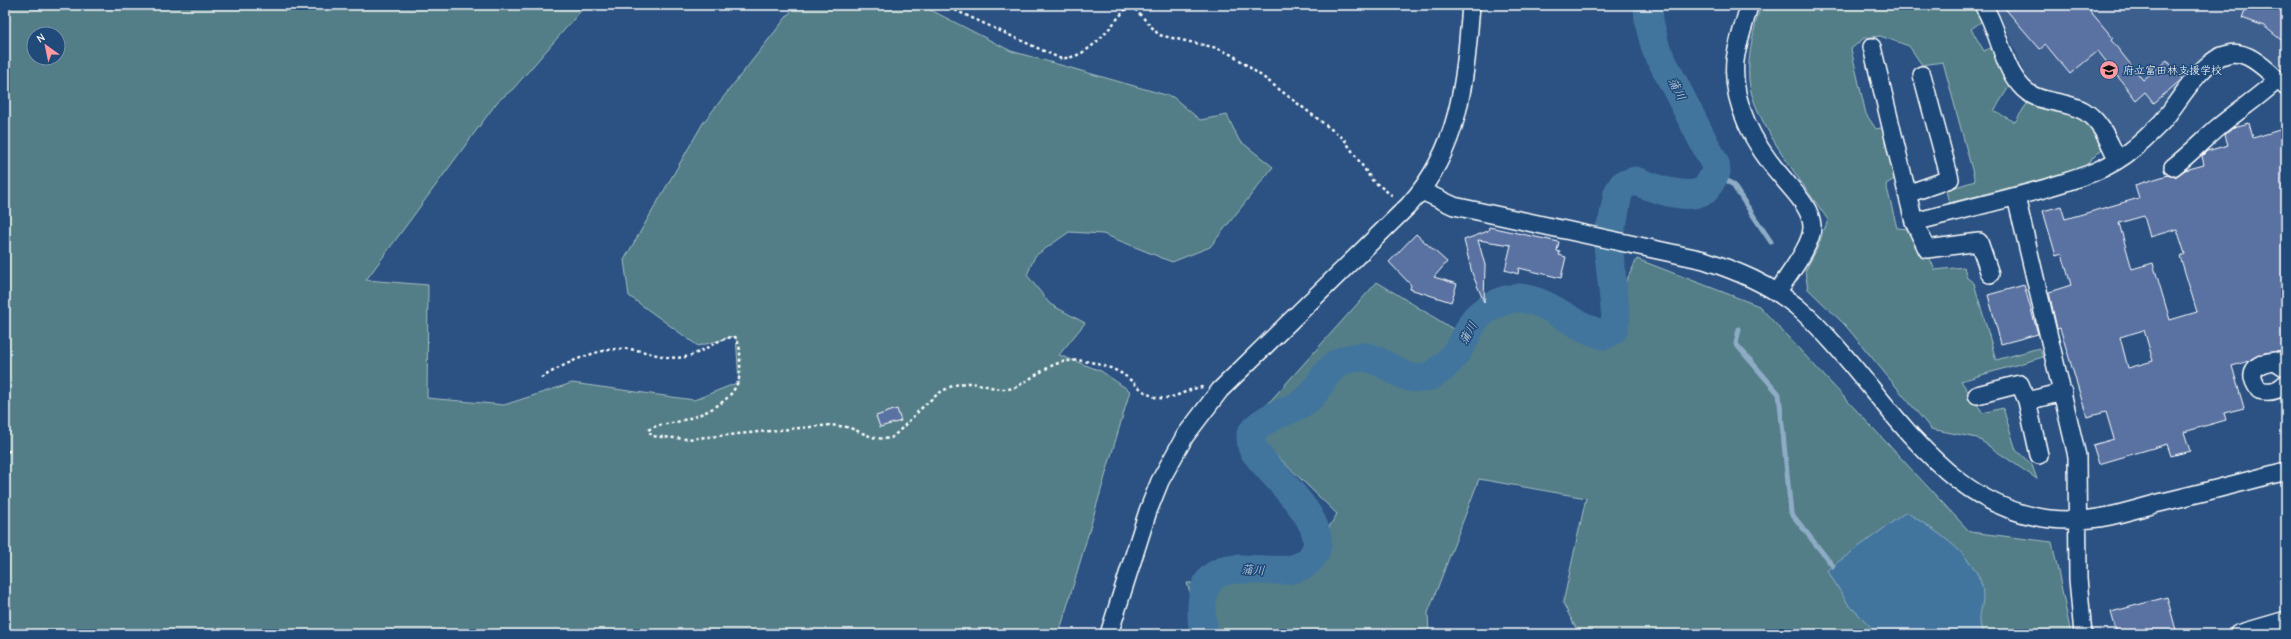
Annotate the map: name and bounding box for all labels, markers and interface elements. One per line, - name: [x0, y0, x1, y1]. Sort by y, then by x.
- north arrow: [26, 26, 66, 66]
- text: N: [34, 31, 47, 45]
- school or university icon: 府立富田林支援学校: [2098, 59, 2120, 81]
- place label: 府立富田林支援学校: [2123, 64, 2222, 77]
- water label: 蒲川: [1665, 75, 1689, 103]
- water label: 蒲川: [1456, 319, 1480, 347]
- water label: 蒲川: [1241, 562, 1265, 578]

